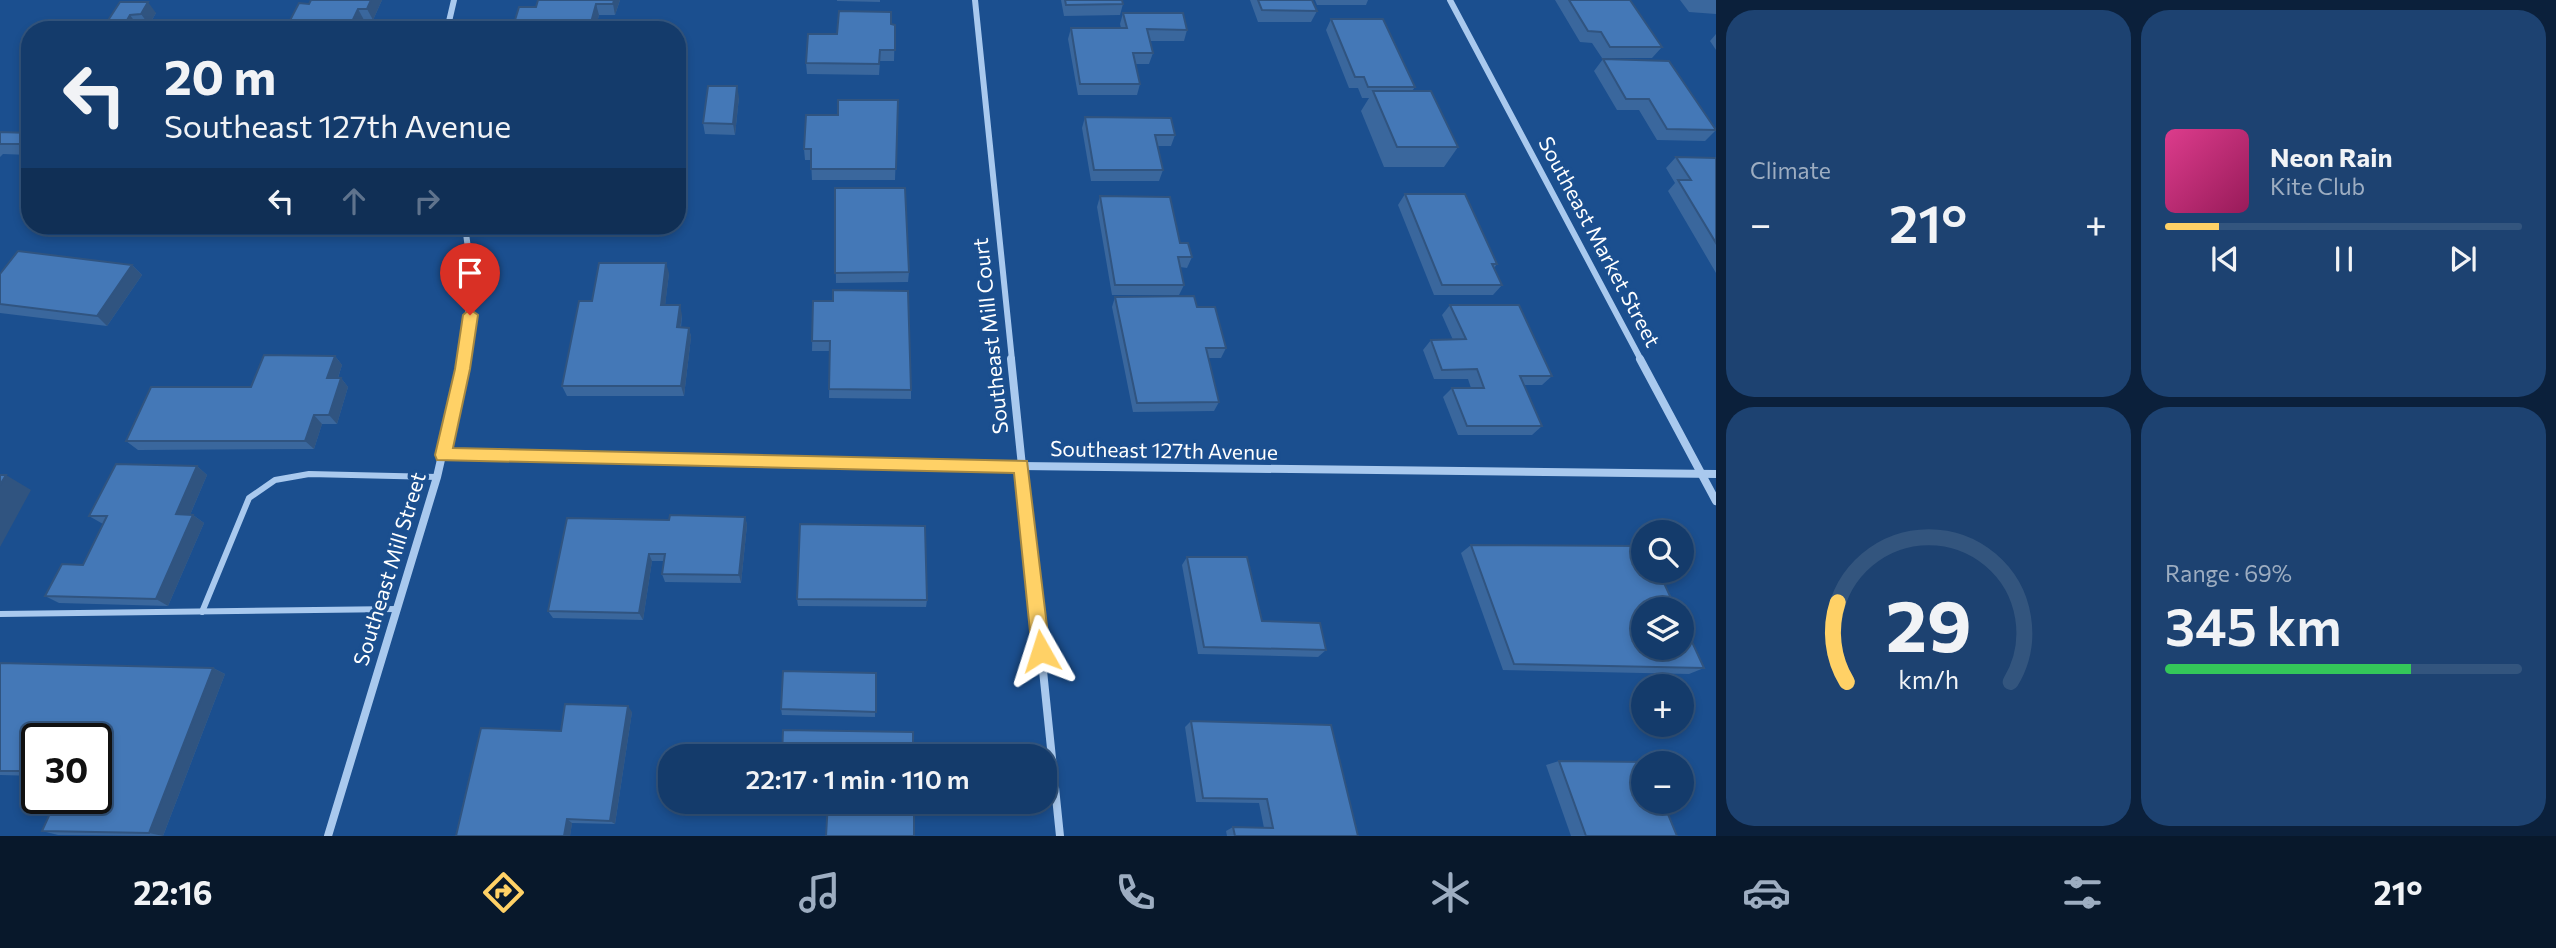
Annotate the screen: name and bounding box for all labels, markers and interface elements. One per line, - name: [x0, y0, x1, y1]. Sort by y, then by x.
- text: 20 m: [164, 45, 276, 105]
- icon: left: [49, 49, 140, 140]
- text: Southeast 127th Avenue: [164, 105, 511, 145]
- street label: Southeast Market Street: [1534, 132, 1666, 351]
- text: Neon Rain: [2270, 141, 2393, 172]
- text: Climate: [1750, 156, 1831, 184]
- text: Kite Club: [2270, 172, 2365, 200]
- icon: left: [262, 182, 300, 220]
- icon: ahead: [335, 182, 373, 220]
- icon: right: [408, 182, 446, 220]
- text: 21°: [1889, 190, 1967, 254]
- text: −: [1750, 199, 1772, 246]
- text: +: [2085, 199, 2107, 246]
- street label: Southeast Mill Court: [967, 237, 1012, 436]
- icon: previous: [2206, 240, 2244, 278]
- icon: pause: [2325, 240, 2363, 278]
- icon: next: [2444, 240, 2482, 278]
- pin: [440, 243, 500, 315]
- icon: arrive: [451, 254, 489, 292]
- street label: Southeast 127th Avenue: [1050, 435, 1278, 464]
- street label: Southeast Mill Street: [347, 469, 430, 668]
- map controls: [1631, 520, 1694, 814]
- button: search: [1631, 520, 1694, 583]
- text: Range · 69%: [2165, 559, 2292, 587]
- text: 29: [1886, 579, 1971, 668]
- text: 345 km: [2165, 593, 2342, 657]
- button: layers: [1631, 597, 1694, 660]
- position arrow: [1004, 614, 1078, 688]
- text: km/h: [1898, 664, 1959, 694]
- button: +: [1631, 674, 1694, 737]
- speed limit sign: 30: [21, 723, 112, 814]
- button: −: [1631, 751, 1694, 814]
- text: 22:17 · 1 min · 110 m: [746, 763, 969, 794]
- icon: directions: [479, 868, 528, 917]
- icon: music: [795, 868, 844, 917]
- icon: phone: [1111, 868, 1160, 917]
- icon: climate: [1426, 868, 1475, 917]
- icon: car: [1742, 868, 1791, 917]
- icon: filters: [2058, 868, 2107, 917]
- text: 22:16: [133, 872, 212, 912]
- text: 21°: [2374, 872, 2423, 912]

